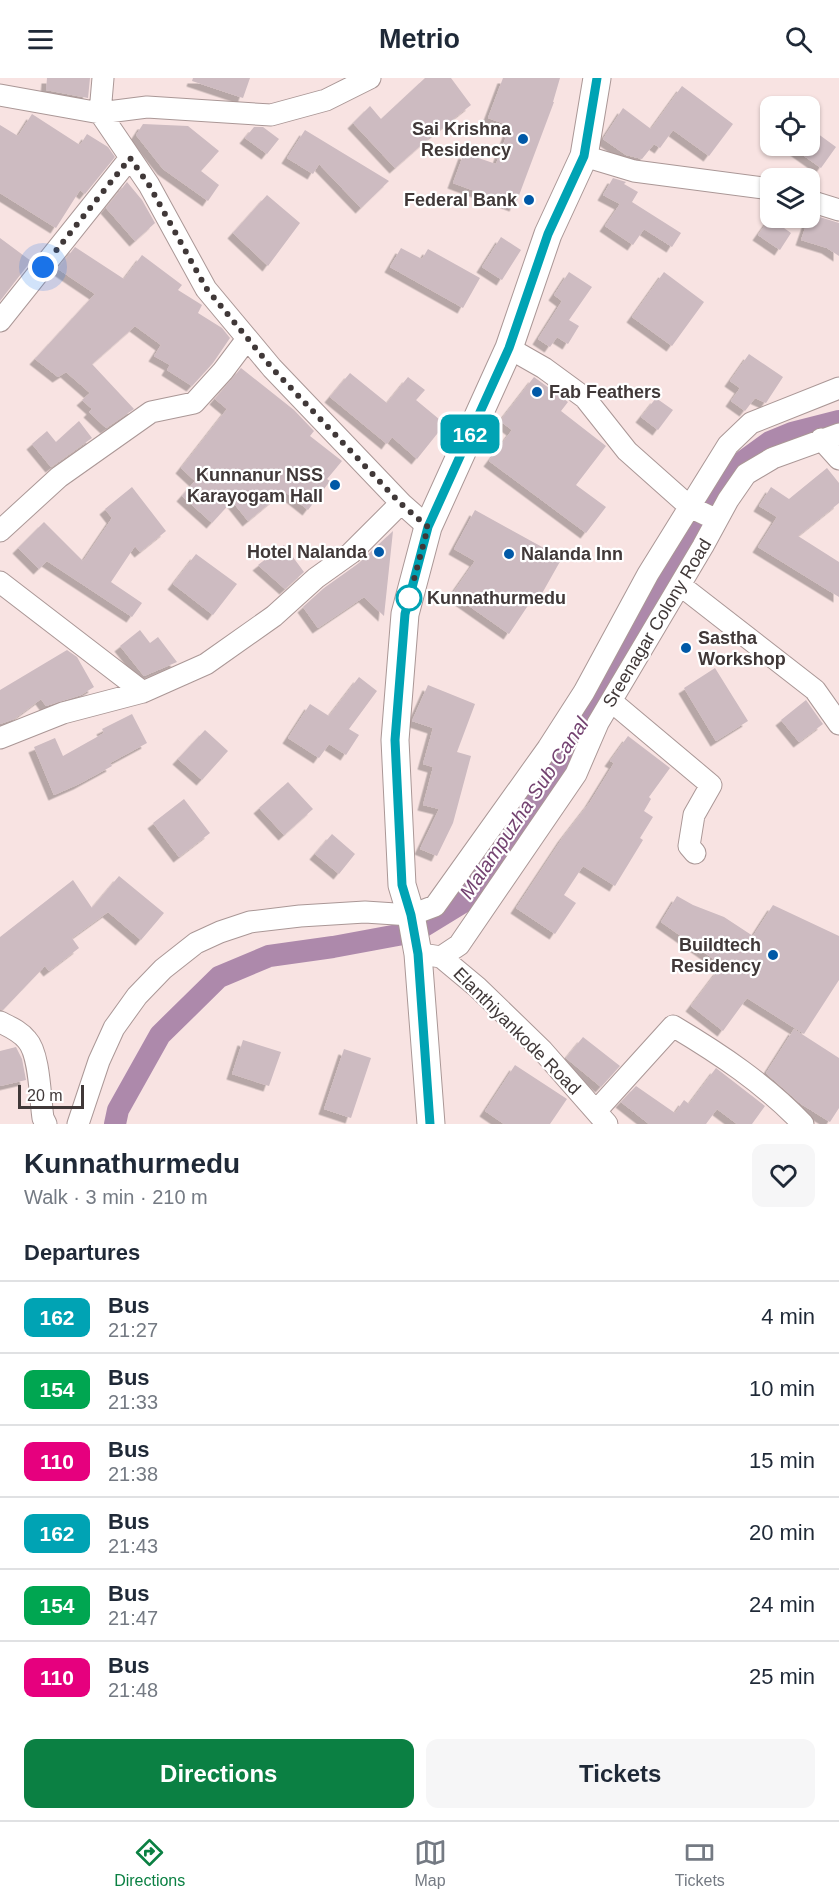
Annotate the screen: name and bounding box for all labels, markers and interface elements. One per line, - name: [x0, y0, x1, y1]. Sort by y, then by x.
- icon: menu: [24, 23, 57, 56]
- icon: search: [782, 23, 815, 56]
- text: Metrio: [379, 24, 460, 54]
- map controls: [760, 96, 820, 228]
- button: locate: [760, 96, 820, 156]
- place label: Sai Krishna Residency: [412, 119, 512, 160]
- marker: Sai Krishna Residency: [516, 132, 530, 146]
- button: layers: [760, 168, 820, 228]
- place label: Federal Bank: [404, 190, 518, 210]
- marker: Federal Bank: [522, 193, 536, 207]
- your location: [28, 252, 58, 282]
- place label: Fab Feathers: [549, 382, 661, 402]
- marker: Fab Feathers: [530, 385, 544, 399]
- line badge: 162: [436, 414, 504, 454]
- text: 162: [452, 423, 488, 446]
- place label: Kunnanur NSS Karayogam Hall: [187, 465, 323, 506]
- marker: Kunnanur NSS Karayogam Hall: [328, 478, 342, 492]
- street label: Sreenagar Colony Road: [599, 535, 715, 711]
- place label: Hotel Nalanda: [247, 542, 368, 562]
- place label: Nalanda Inn: [521, 544, 623, 564]
- marker: Hotel Nalanda: [372, 545, 386, 559]
- marker: Nalanda Inn: [502, 547, 516, 561]
- marker: Kunnathurmedu: [396, 585, 422, 611]
- place label: Kunnathurmedu: [427, 588, 566, 608]
- place label: Sastha Workshop: [698, 628, 786, 669]
- marker: Sastha Workshop: [679, 641, 693, 655]
- water label: Malampuzha Sub Canal: [455, 713, 593, 903]
- place label: Buildtech Residency: [671, 935, 761, 976]
- marker: Buildtech Residency: [766, 948, 780, 962]
- street label: Elanthiyankode Road: [449, 963, 585, 1099]
- scale bar: [18, 1082, 84, 1110]
- text: 20 m: [27, 1087, 63, 1104]
- button: heart: [752, 1144, 815, 1207]
- text: Kunnathurmedu: [24, 1148, 240, 1179]
- text: Walk · 3 min · 210 m: [24, 1186, 208, 1208]
- text: Departures: [24, 1240, 140, 1265]
- text: Bus: [108, 1293, 150, 1318]
- text: 4 min: [761, 1304, 815, 1329]
- text: 162: [39, 1306, 75, 1329]
- text: 21:27: [108, 1319, 158, 1341]
- text: Bus: [108, 1365, 150, 1390]
- text: 10 min: [749, 1376, 815, 1401]
- text: 154: [39, 1378, 75, 1401]
- text: 21:33: [108, 1391, 158, 1413]
- text: Bus: [108, 1437, 150, 1462]
- text: 15 min: [749, 1448, 815, 1473]
- text: 110: [40, 1450, 74, 1473]
- text: 21:38: [108, 1463, 158, 1485]
- text: Bus: [108, 1509, 150, 1534]
- text: 20 min: [749, 1520, 815, 1545]
- text: 162: [39, 1522, 75, 1545]
- text: 21:43: [108, 1535, 158, 1557]
- text: Bus: [108, 1581, 150, 1606]
- text: 24 min: [749, 1592, 815, 1617]
- text: 154: [39, 1594, 75, 1617]
- text: 21:47: [108, 1607, 158, 1629]
- text: Bus: [108, 1653, 150, 1678]
- text: 25 min: [749, 1664, 815, 1689]
- text: 110: [40, 1666, 74, 1689]
- text: 21:48: [108, 1679, 158, 1701]
- button: Directions: [24, 1739, 414, 1808]
- button: Tickets: [426, 1739, 815, 1808]
- tab: Directions: [114, 1836, 185, 1890]
- tab: Map: [414, 1836, 447, 1890]
- tab: Tickets: [675, 1836, 725, 1890]

